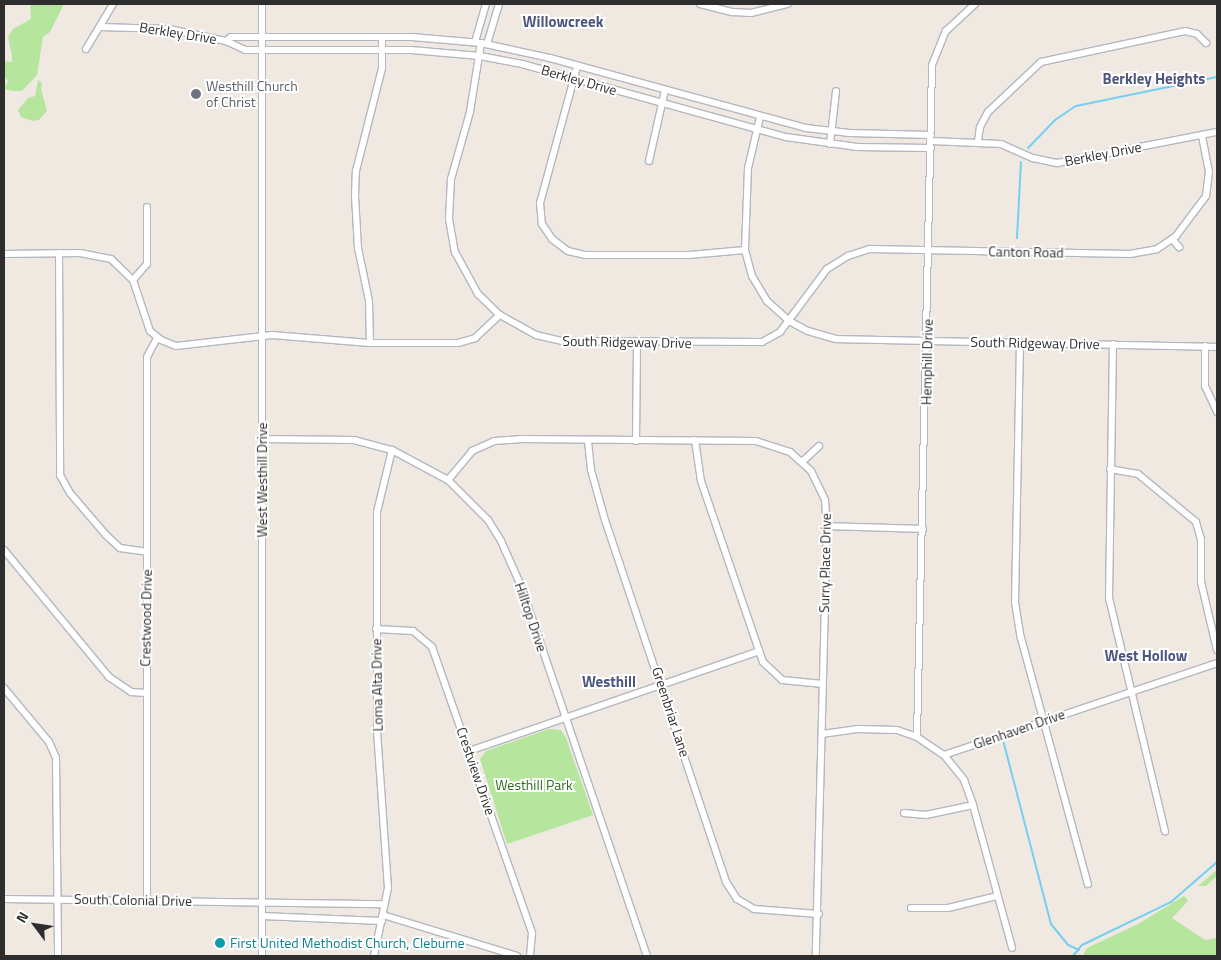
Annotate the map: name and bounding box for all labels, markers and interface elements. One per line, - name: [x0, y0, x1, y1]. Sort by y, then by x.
- district label: Willowcreek: [523, 13, 603, 31]
- street label: Berkley Drive: [138, 19, 218, 47]
- street label: Berkley Drive: [539, 61, 619, 99]
- district label: Berkley Heights: [1103, 70, 1205, 88]
- place label: Westhill Church of Christ: [206, 78, 298, 110]
- marker: Westhill Church of Christ: [190, 88, 202, 100]
- street label: Berkley Drive: [1063, 138, 1143, 170]
- street label: Canton Road: [988, 243, 1064, 261]
- street label: Hemphill Drive: [918, 319, 936, 405]
- street label: South Ridgeway Drive: [562, 332, 692, 352]
- street label: South Ridgeway Drive: [970, 333, 1100, 353]
- street label: West Westhill Drive: [254, 422, 270, 538]
- street label: Surry Place Drive: [816, 513, 834, 613]
- street label: Crestwood Drive: [137, 569, 155, 667]
- street label: Hilltop Drive: [511, 580, 551, 654]
- street label: Loma Alta Drive: [368, 638, 386, 732]
- district label: West Hollow: [1105, 647, 1187, 665]
- street label: Greenbriar Lane: [649, 665, 693, 759]
- district label: Westhill: [582, 673, 636, 691]
- street label: Glenhaven Drive: [971, 705, 1067, 753]
- street label: Crestview Drive: [453, 725, 499, 817]
- park label: Westhill Park: [495, 777, 573, 793]
- street label: South Colonial Drive: [74, 891, 192, 909]
- north arrow: [10, 900, 60, 950]
- text: N: [10, 907, 33, 927]
- place label: First United Methodist Church, Cleburne: [230, 935, 465, 951]
- marker: First United Methodist Church, Cleburne: [214, 937, 226, 949]

